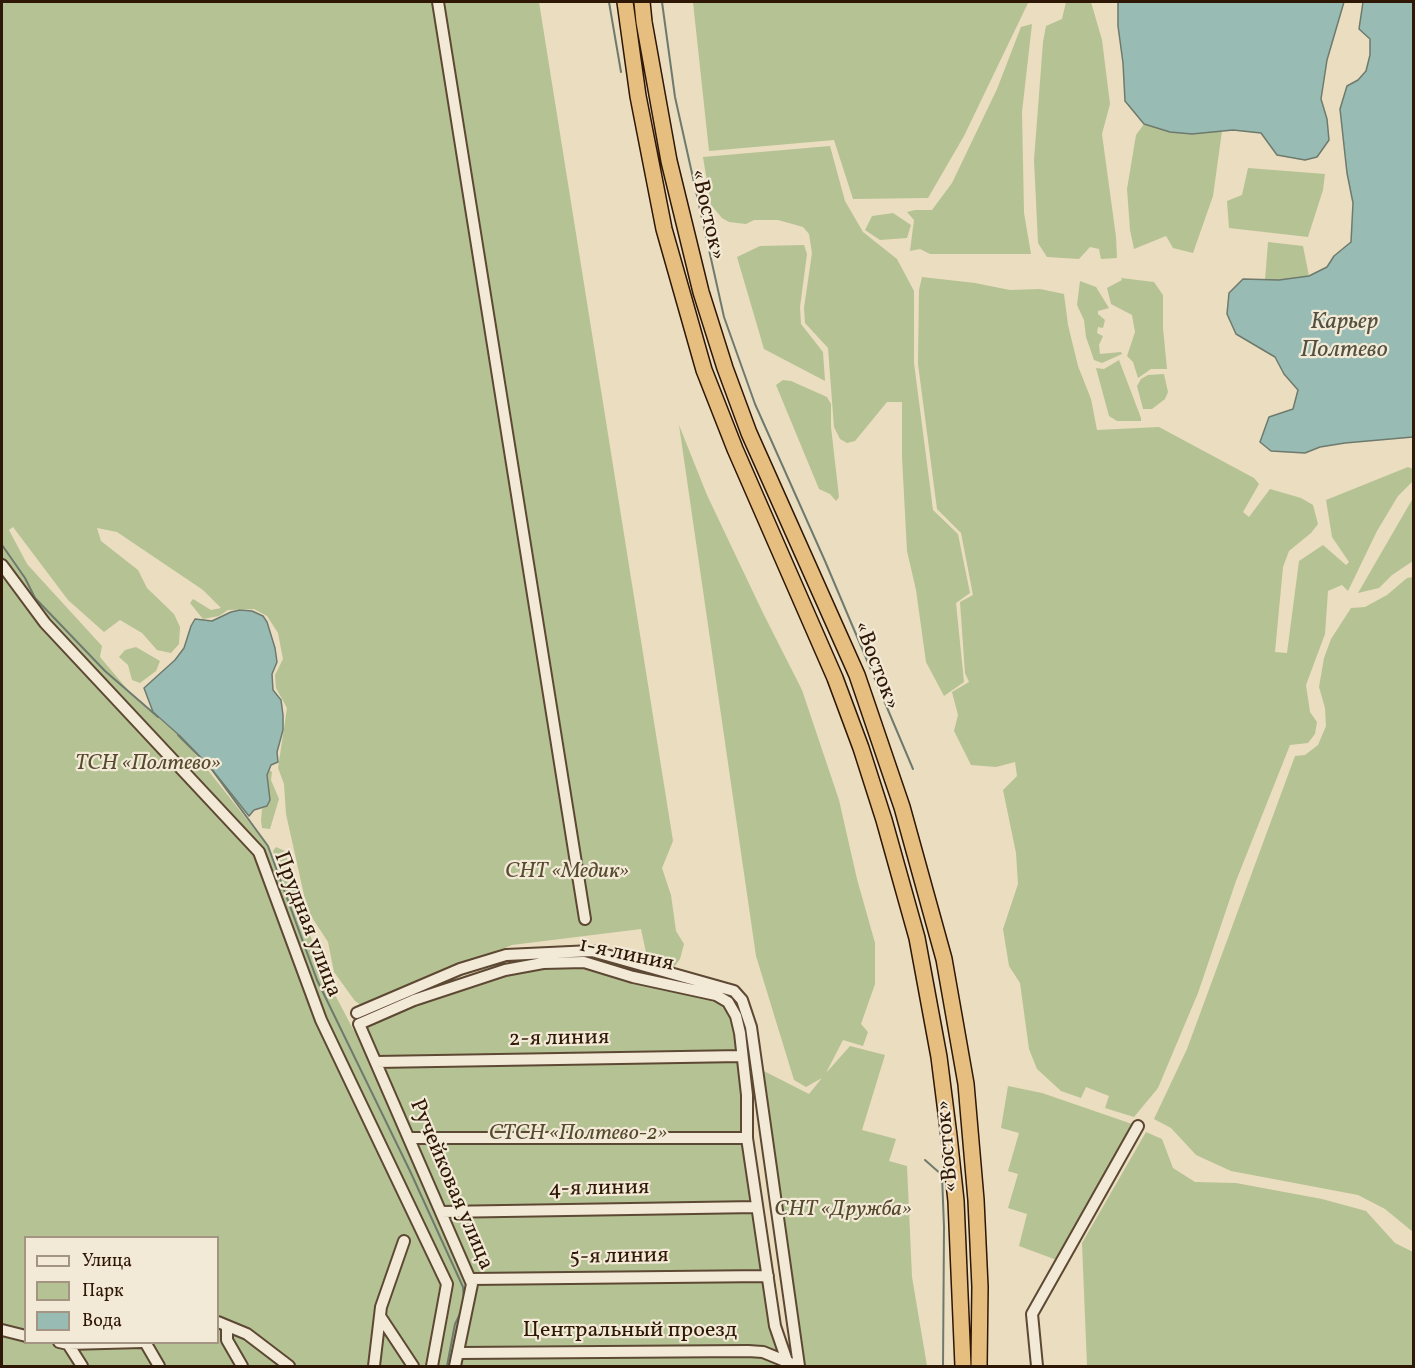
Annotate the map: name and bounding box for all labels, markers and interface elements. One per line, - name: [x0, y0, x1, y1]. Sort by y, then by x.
- street label: «Восток»: [683, 167, 729, 263]
- water label: Карьер Полтево: [1300, 310, 1388, 366]
- street label: «Восток»: [846, 618, 904, 714]
- park label: ТСН «Полтево»: [75, 752, 221, 778]
- street label: Прудная улица: [266, 848, 346, 1002]
- park label: СНТ «Медик»: [505, 860, 629, 886]
- street label: 1-я линия: [576, 933, 676, 979]
- street label: 2-я линия: [508, 1026, 610, 1054]
- street label: Ручейковая улица: [402, 1096, 498, 1274]
- street label: «Восток»: [932, 1099, 966, 1193]
- park label: СТСН «Полтево-2»: [489, 1122, 667, 1148]
- street label: 4-я линия: [548, 1176, 650, 1204]
- park label: СНТ «Дружба»: [774, 1198, 912, 1224]
- legend: [24, 1236, 219, 1344]
- street label: 5-я линия: [569, 1244, 669, 1272]
- text: Улица: [82, 1249, 132, 1274]
- text: Парк: [82, 1279, 124, 1304]
- text: Вода: [82, 1309, 122, 1334]
- street label: Центральный проезд: [523, 1319, 737, 1345]

